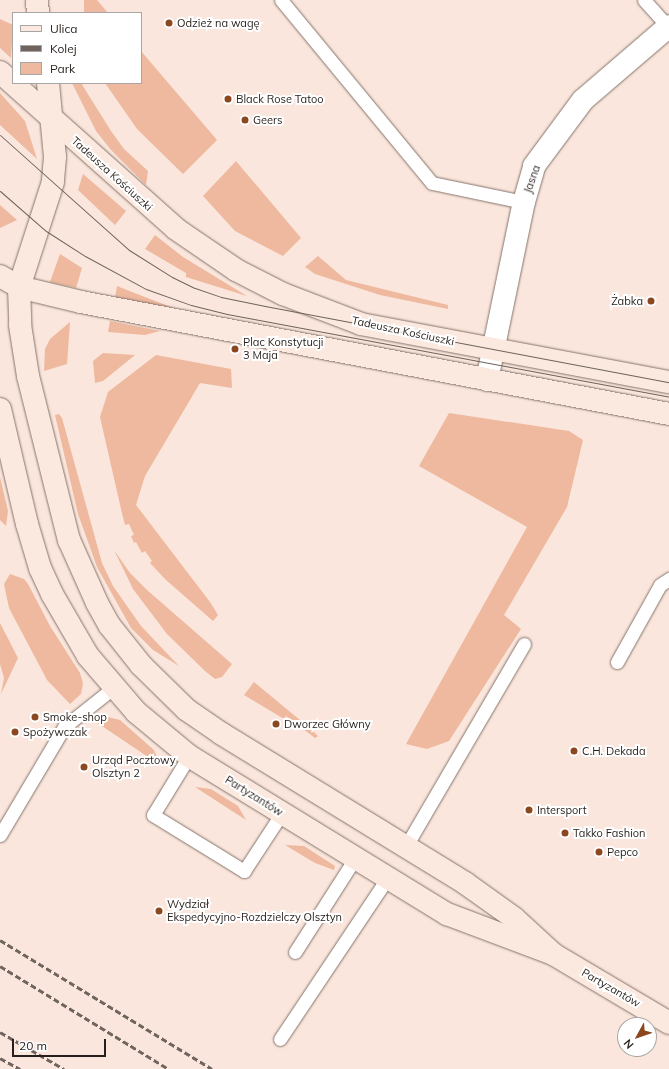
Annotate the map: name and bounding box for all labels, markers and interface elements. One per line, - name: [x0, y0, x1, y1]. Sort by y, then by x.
- legend: [12, 12, 142, 84]
- place label: Odzież na wagę: [177, 16, 260, 30]
- marker: Odzież na wagę: [164, 18, 174, 28]
- text: Ulica: [50, 21, 78, 36]
- text: Kolej: [50, 41, 77, 56]
- text: Park: [50, 61, 75, 76]
- place label: Black Rose Tatoo: [236, 92, 324, 106]
- marker: Black Rose Tatoo: [223, 94, 233, 104]
- place label: Geers: [253, 113, 282, 127]
- marker: Geers: [240, 115, 250, 125]
- street label: Tadeusza Kościuszki: [69, 134, 155, 214]
- street label: Jasna: [521, 163, 543, 195]
- place label: Żabka: [611, 294, 643, 308]
- marker: Żabka: [646, 296, 656, 306]
- street label: Tadeusza Kościuszki: [351, 314, 455, 348]
- place label: Plac Konstytucji 3 Maja: [243, 336, 323, 362]
- marker: Plac Konstytucji 3 Maja: [230, 344, 240, 354]
- place label: Smoke-shop: [43, 710, 107, 724]
- marker: Smoke-shop: [30, 712, 40, 722]
- place label: Dworzec Główny: [284, 717, 371, 731]
- marker: Dworzec Główny: [271, 719, 281, 729]
- place label: Spożywczak: [23, 725, 87, 739]
- marker: Spożywczak: [10, 727, 20, 737]
- place label: C.H. Dekada: [582, 744, 646, 758]
- marker: C.H. Dekada: [569, 746, 579, 756]
- place label: Urząd Pocztowy Olsztyn 2: [92, 754, 176, 780]
- marker: Urząd Pocztowy Olsztyn 2: [79, 762, 89, 772]
- street label: Partyzantów: [223, 773, 285, 819]
- place label: Intersport: [537, 803, 586, 817]
- marker: Intersport: [524, 805, 534, 815]
- place label: Takko Fashion: [573, 826, 646, 840]
- marker: Takko Fashion: [560, 828, 570, 838]
- place label: Pepco: [607, 845, 638, 859]
- marker: Pepco: [594, 847, 604, 857]
- place label: Wydział Ekspedycyjno-Rozdzielczy Olsztyn: [167, 898, 342, 924]
- marker: Wydział Ekspedycyjno-Rozdzielczy Olsztyn: [154, 906, 164, 916]
- street label: Partyzantów: [579, 966, 643, 1010]
- north arrow: [617, 1017, 657, 1057]
- scale bar: [14, 1031, 108, 1057]
- text: N: [621, 1036, 637, 1052]
- text: 20 m: [19, 1038, 47, 1053]

